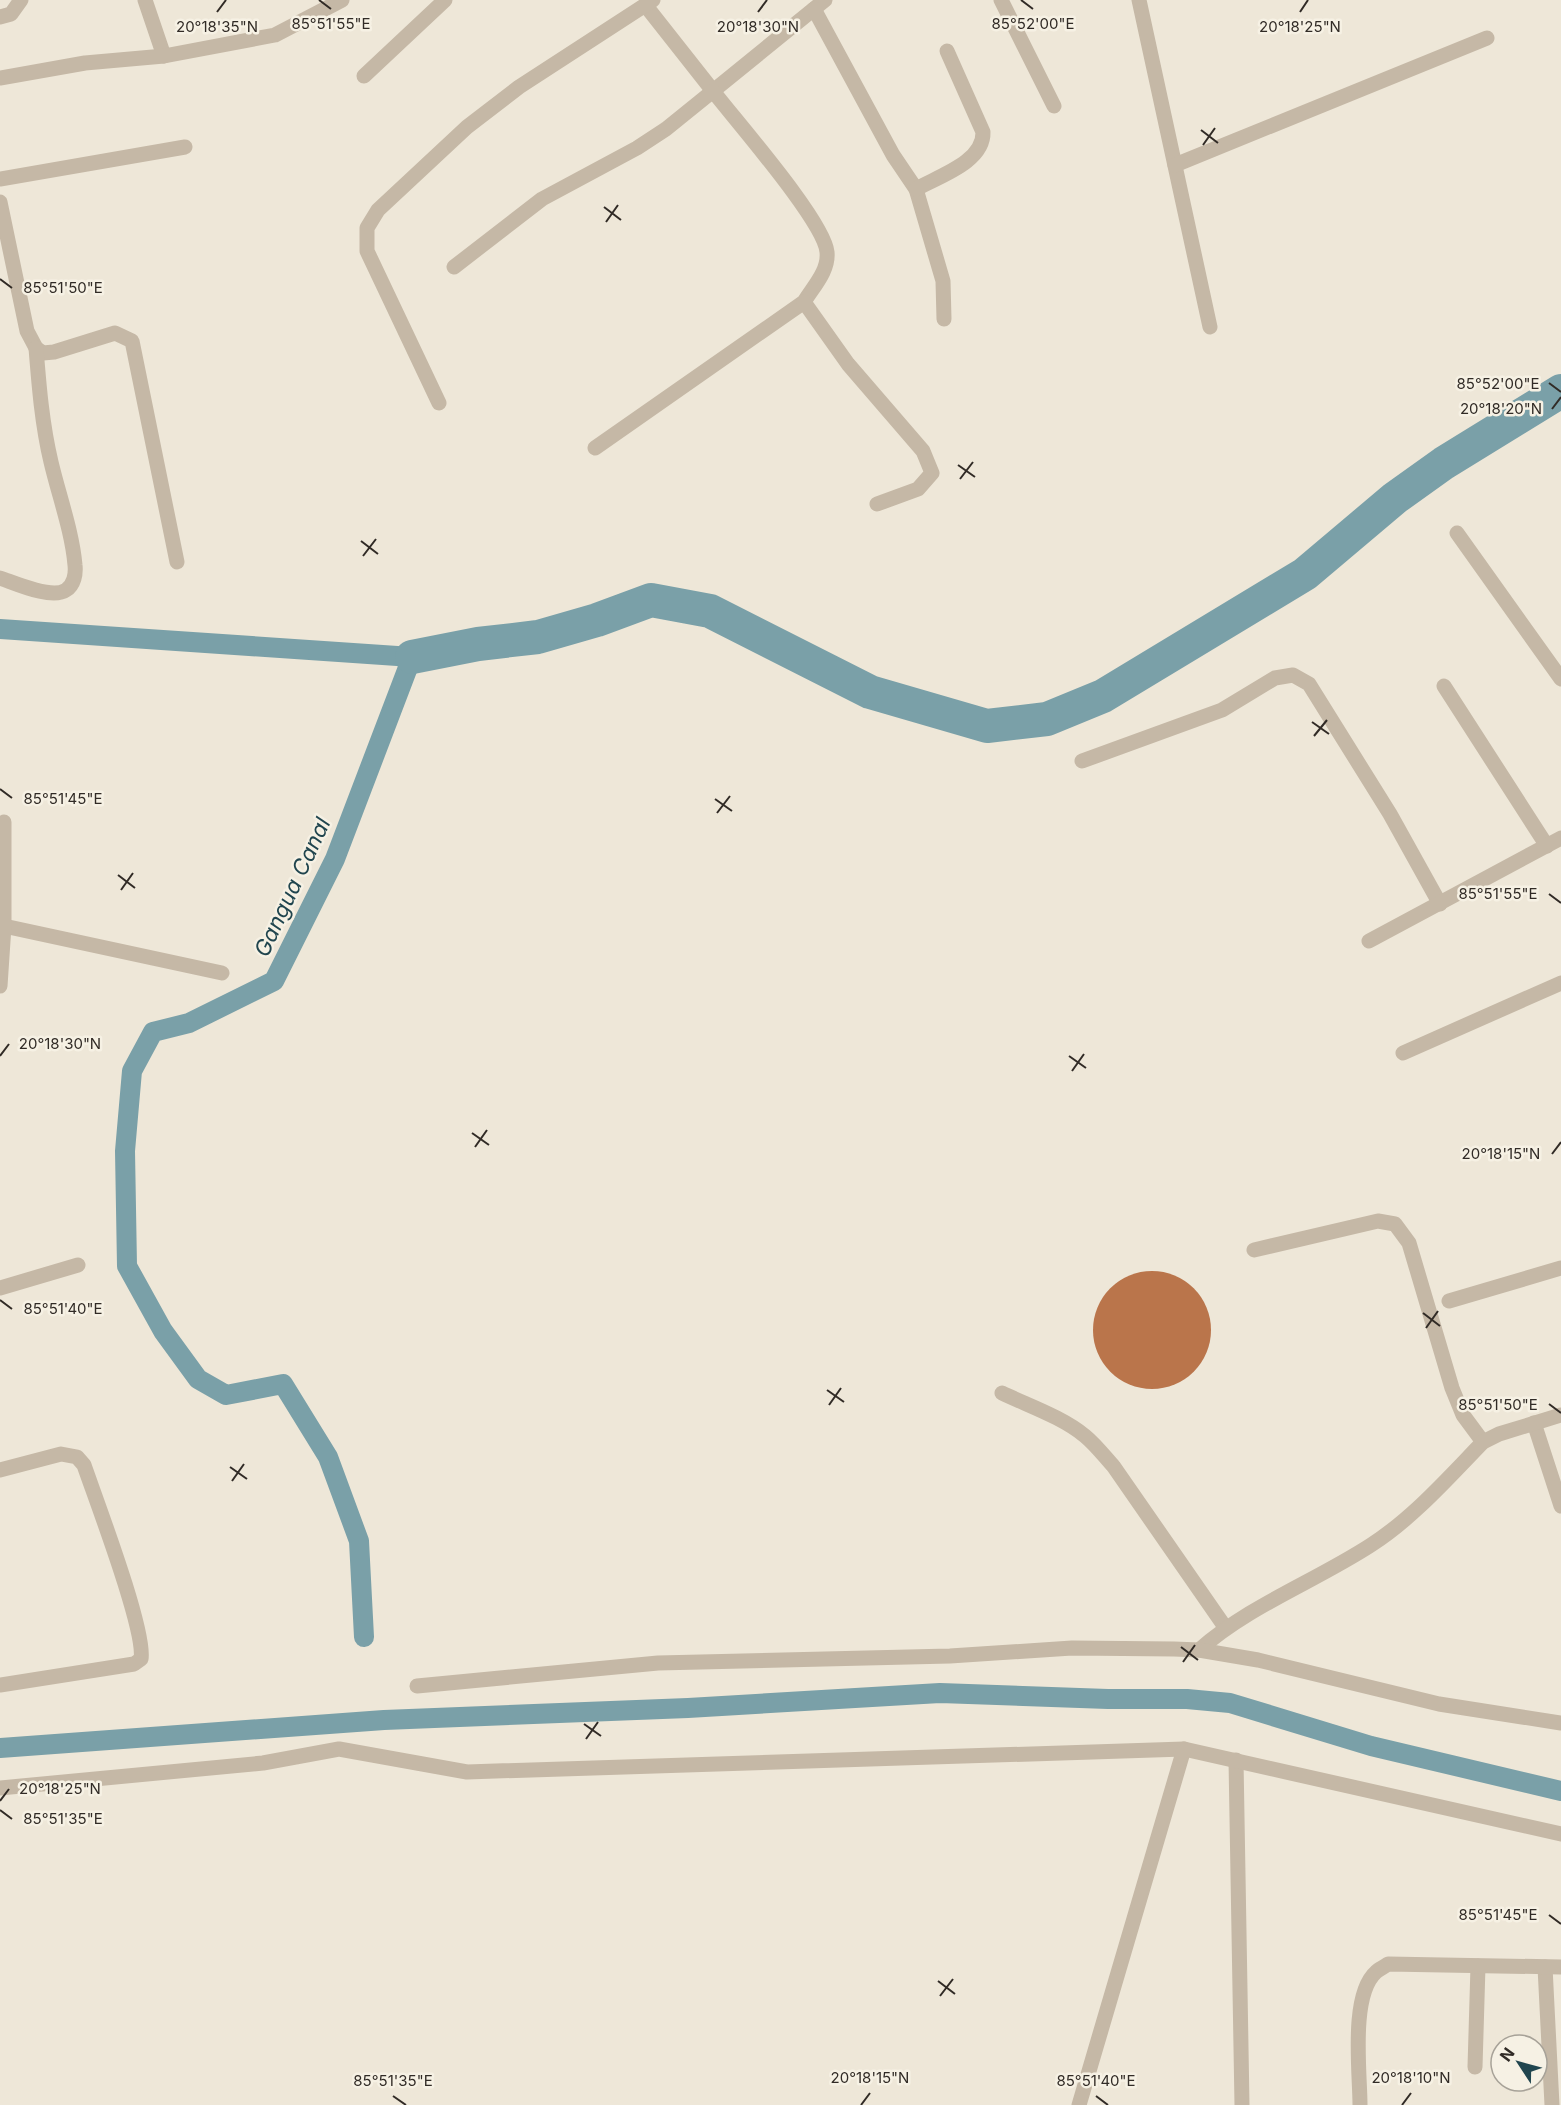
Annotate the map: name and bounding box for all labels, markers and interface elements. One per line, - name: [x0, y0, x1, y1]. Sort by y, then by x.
- text: 85°51'55"E: [291, 14, 371, 33]
- text: 85°52'00"E: [992, 14, 1074, 33]
- text: 20°18'35"N: [176, 17, 258, 36]
- text: 20°18'30"N: [717, 17, 799, 36]
- text: 20°18'25"N: [1259, 17, 1341, 36]
- text: 85°51'50"E: [23, 278, 103, 297]
- text: 85°52'00"E: [1457, 374, 1539, 393]
- text: 20°18'20"N: [1460, 399, 1542, 418]
- text: 85°51'45"E: [24, 789, 102, 808]
- water label: Gangua Canal: [248, 813, 336, 961]
- text: 85°51'55"E: [1458, 884, 1538, 903]
- text: 20°18'30"N: [19, 1034, 101, 1053]
- text: 20°18'15"N: [1462, 1144, 1540, 1163]
- text: 85°51'40"E: [23, 1299, 103, 1318]
- text: 85°51'50"E: [1458, 1395, 1538, 1414]
- text: 20°18'25"N: [19, 1779, 101, 1798]
- text: 85°51'35"E: [23, 1809, 103, 1828]
- text: 85°51'45"E: [1459, 1905, 1537, 1924]
- north arrow: [1489, 2033, 1549, 2093]
- text: N: [1495, 2043, 1519, 2065]
- text: 20°18'15"N: [831, 2068, 909, 2087]
- text: 20°18'10"N: [1371, 2068, 1451, 2087]
- text: 85°51'35"E: [353, 2071, 433, 2090]
- text: 85°51'40"E: [1056, 2071, 1136, 2090]

